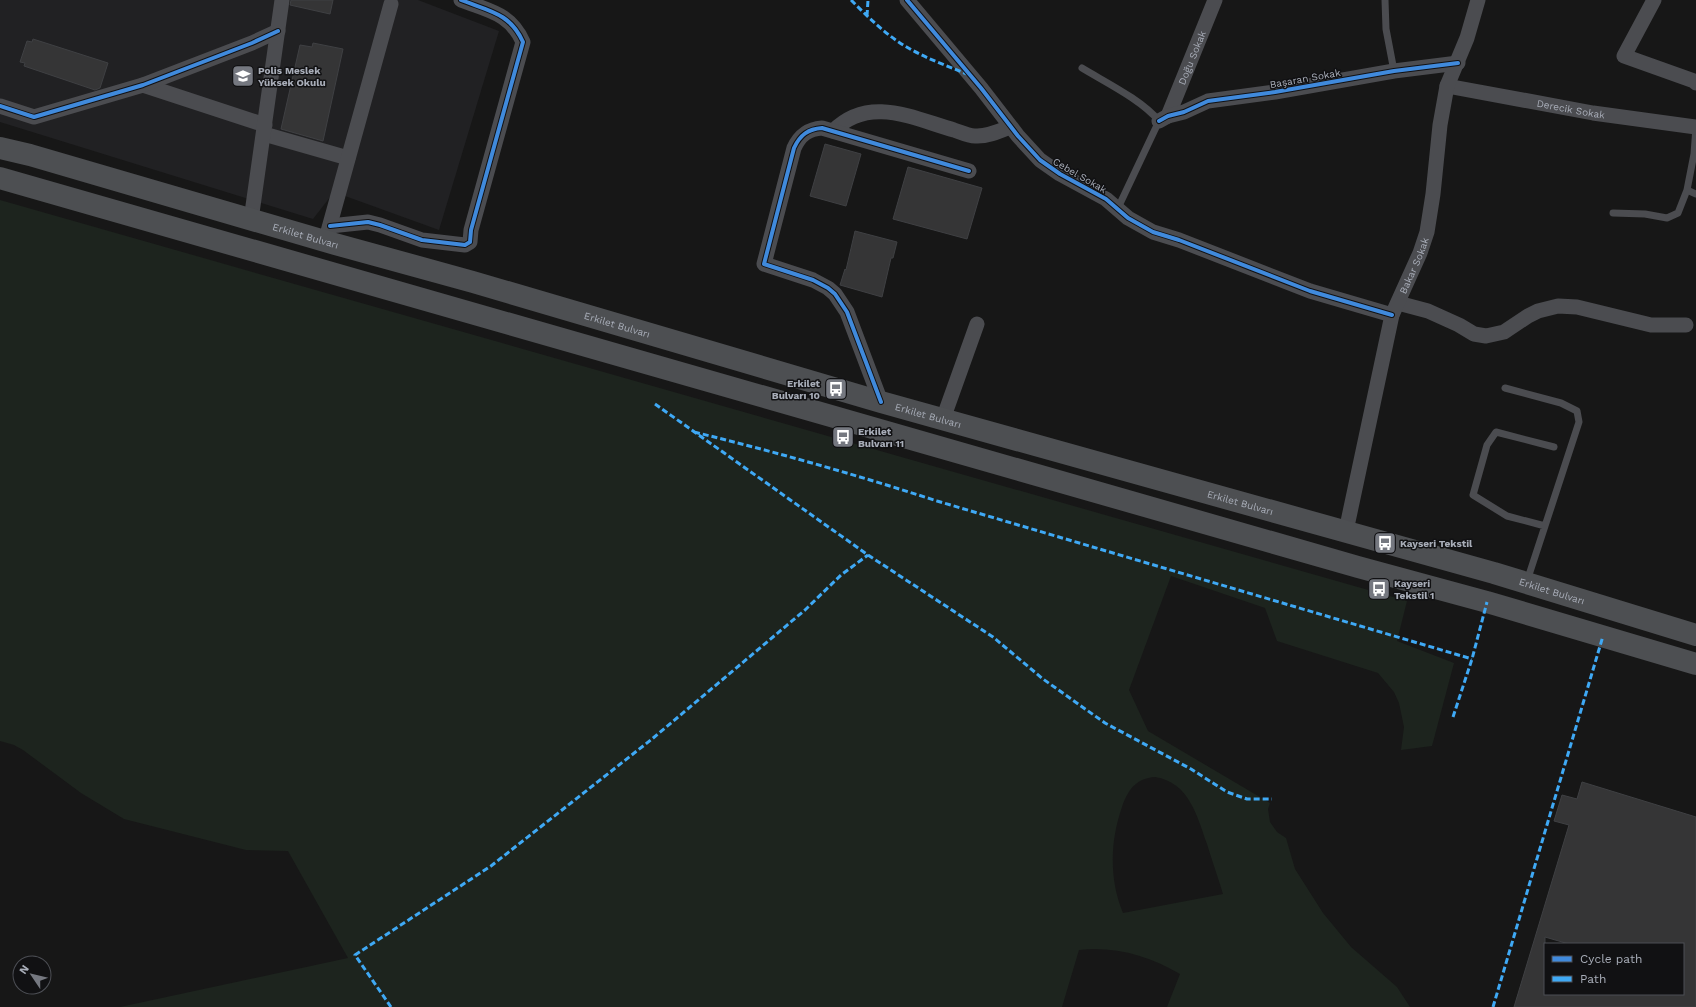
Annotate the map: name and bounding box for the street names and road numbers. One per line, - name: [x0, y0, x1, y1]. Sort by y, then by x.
- street label: Doğu Sokak: [1176, 29, 1208, 87]
- street label: Başaran Sokak: [1269, 67, 1342, 90]
- street label: Derecik Sokak: [1536, 98, 1606, 121]
- street label: Cebel Sokak: [1051, 156, 1109, 195]
- street label: Erkilet Bulvarı: [271, 221, 340, 251]
- street label: Bakar Sokak: [1397, 236, 1431, 295]
- street label: Erkilet Bulvarı: [583, 310, 651, 340]
- street label: Erkilet Bulvarı: [894, 401, 962, 430]
- street label: Erkilet Bulvarı: [1206, 488, 1275, 517]
- street label: Erkilet Bulvarı: [1518, 576, 1586, 607]

